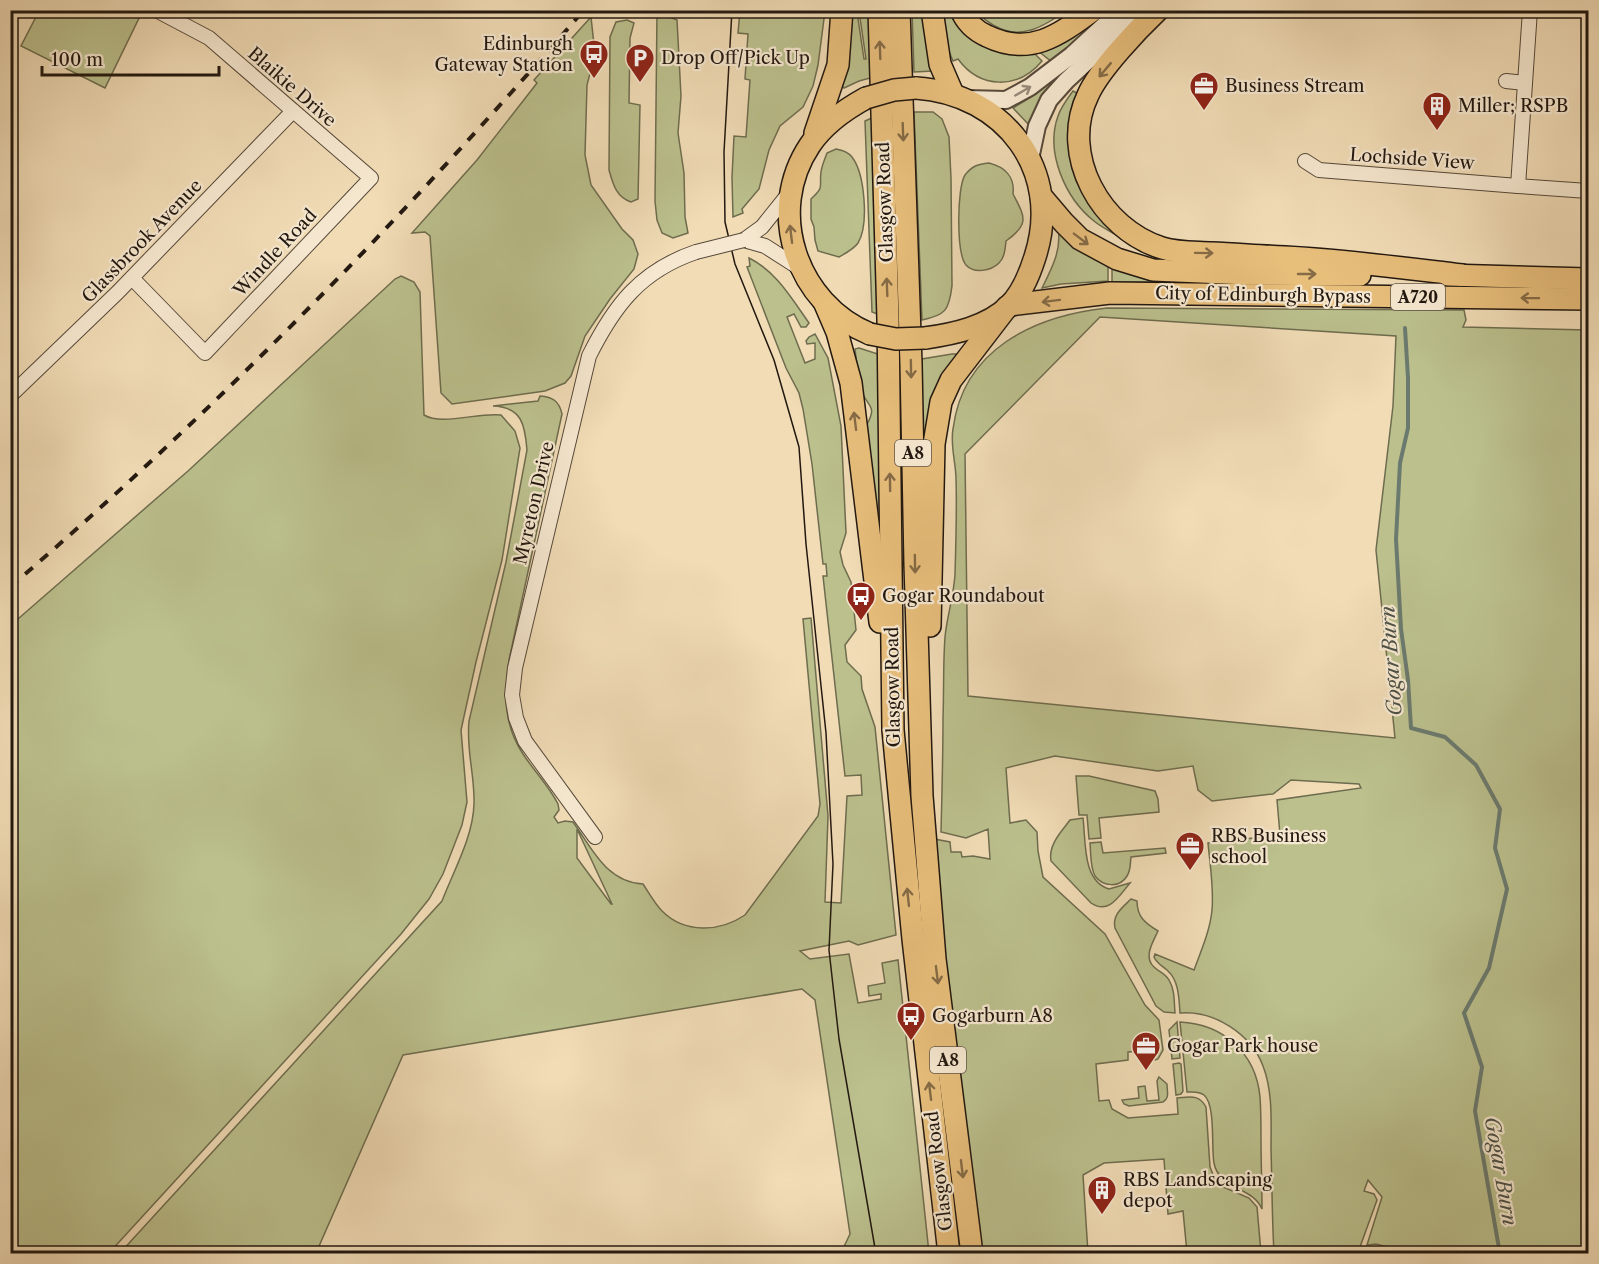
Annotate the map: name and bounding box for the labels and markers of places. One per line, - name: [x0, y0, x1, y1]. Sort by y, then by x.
- place label: Edinburgh Gateway Station: [434, 33, 573, 76]
- bus stop icon: Edinburgh Gateway Station: [578, 38, 610, 80]
- parking icon: Drop Off/Pick Up: [624, 42, 656, 84]
- place label: Drop Off/Pick Up: [661, 47, 810, 69]
- office icon: Business Stream: [1188, 70, 1220, 112]
- place label: Business Stream: [1225, 75, 1365, 97]
- building icon: Miller; RSPB: [1421, 90, 1453, 132]
- place label: Miller; RSPB: [1458, 95, 1568, 117]
- bus stop icon: Gogar Roundabout: [845, 580, 877, 622]
- place label: Gogar Roundabout: [882, 585, 1045, 607]
- place label: RBS Business school: [1211, 825, 1326, 868]
- office icon: RBS Business school: [1174, 830, 1206, 872]
- bus stop icon: Gogarburn A8: [895, 1000, 927, 1042]
- place label: Gogarburn A8: [932, 1005, 1053, 1027]
- office icon: Gogar Park house: [1130, 1030, 1162, 1072]
- place label: Gogar Park house: [1167, 1035, 1318, 1057]
- place label: RBS Landscaping depot: [1123, 1169, 1272, 1212]
- building icon: RBS Landscaping depot: [1086, 1174, 1118, 1216]

